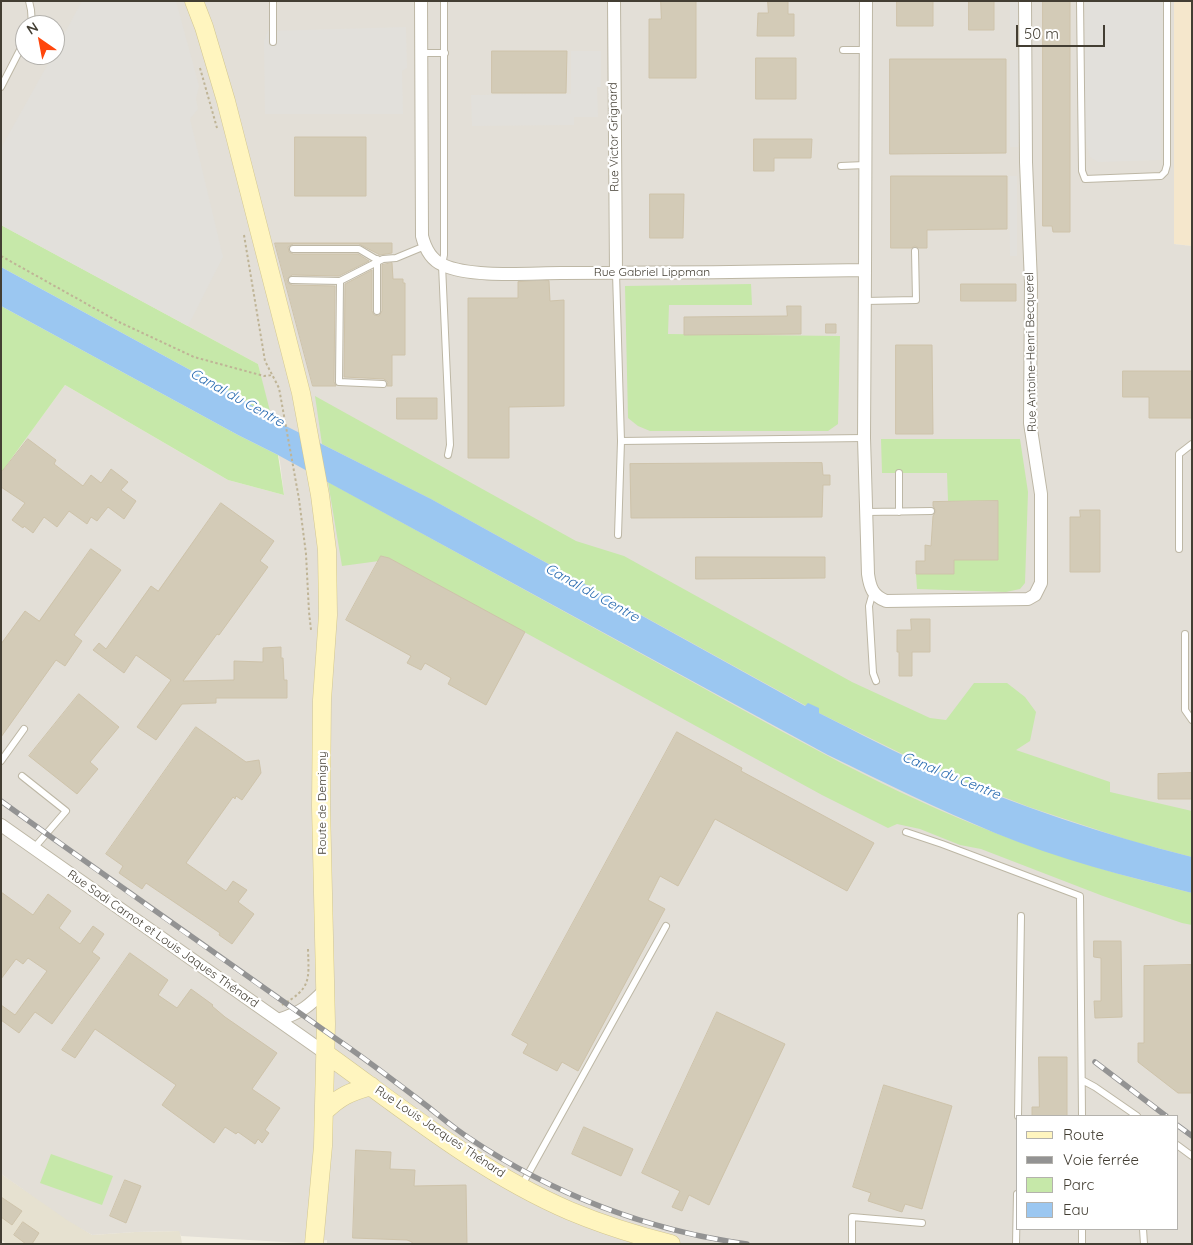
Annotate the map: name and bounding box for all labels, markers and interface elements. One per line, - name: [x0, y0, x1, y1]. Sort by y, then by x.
- north arrow: [15, 15, 65, 65]
- scale bar: [1018, 15, 1107, 47]
- text: N: [23, 18, 42, 39]
- text: 50 m: [1024, 24, 1059, 43]
- street label: Rue Victor Grignard: [606, 82, 622, 192]
- street label: Rue Gabriel Lippman: [594, 265, 710, 279]
- street label: Rue Antoine-Henri Becquerel: [1022, 272, 1040, 432]
- water label: Canal du Centre: [187, 365, 287, 431]
- water label: Canal du Centre: [542, 560, 642, 626]
- water label: Canal du Centre: [899, 749, 1003, 803]
- street label: Route de Demigny: [315, 751, 329, 855]
- street label: Rue Sadi Carnot et Louis Jaques Thénard: [65, 867, 261, 1011]
- street label: Rue Louis Jacques Thénard: [372, 1083, 508, 1181]
- legend: [1016, 1115, 1178, 1230]
- text: Route: [1063, 1125, 1104, 1144]
- text: Voie ferrée: [1063, 1150, 1139, 1169]
- text: Parc: [1063, 1175, 1094, 1194]
- text: Eau: [1063, 1200, 1089, 1219]

